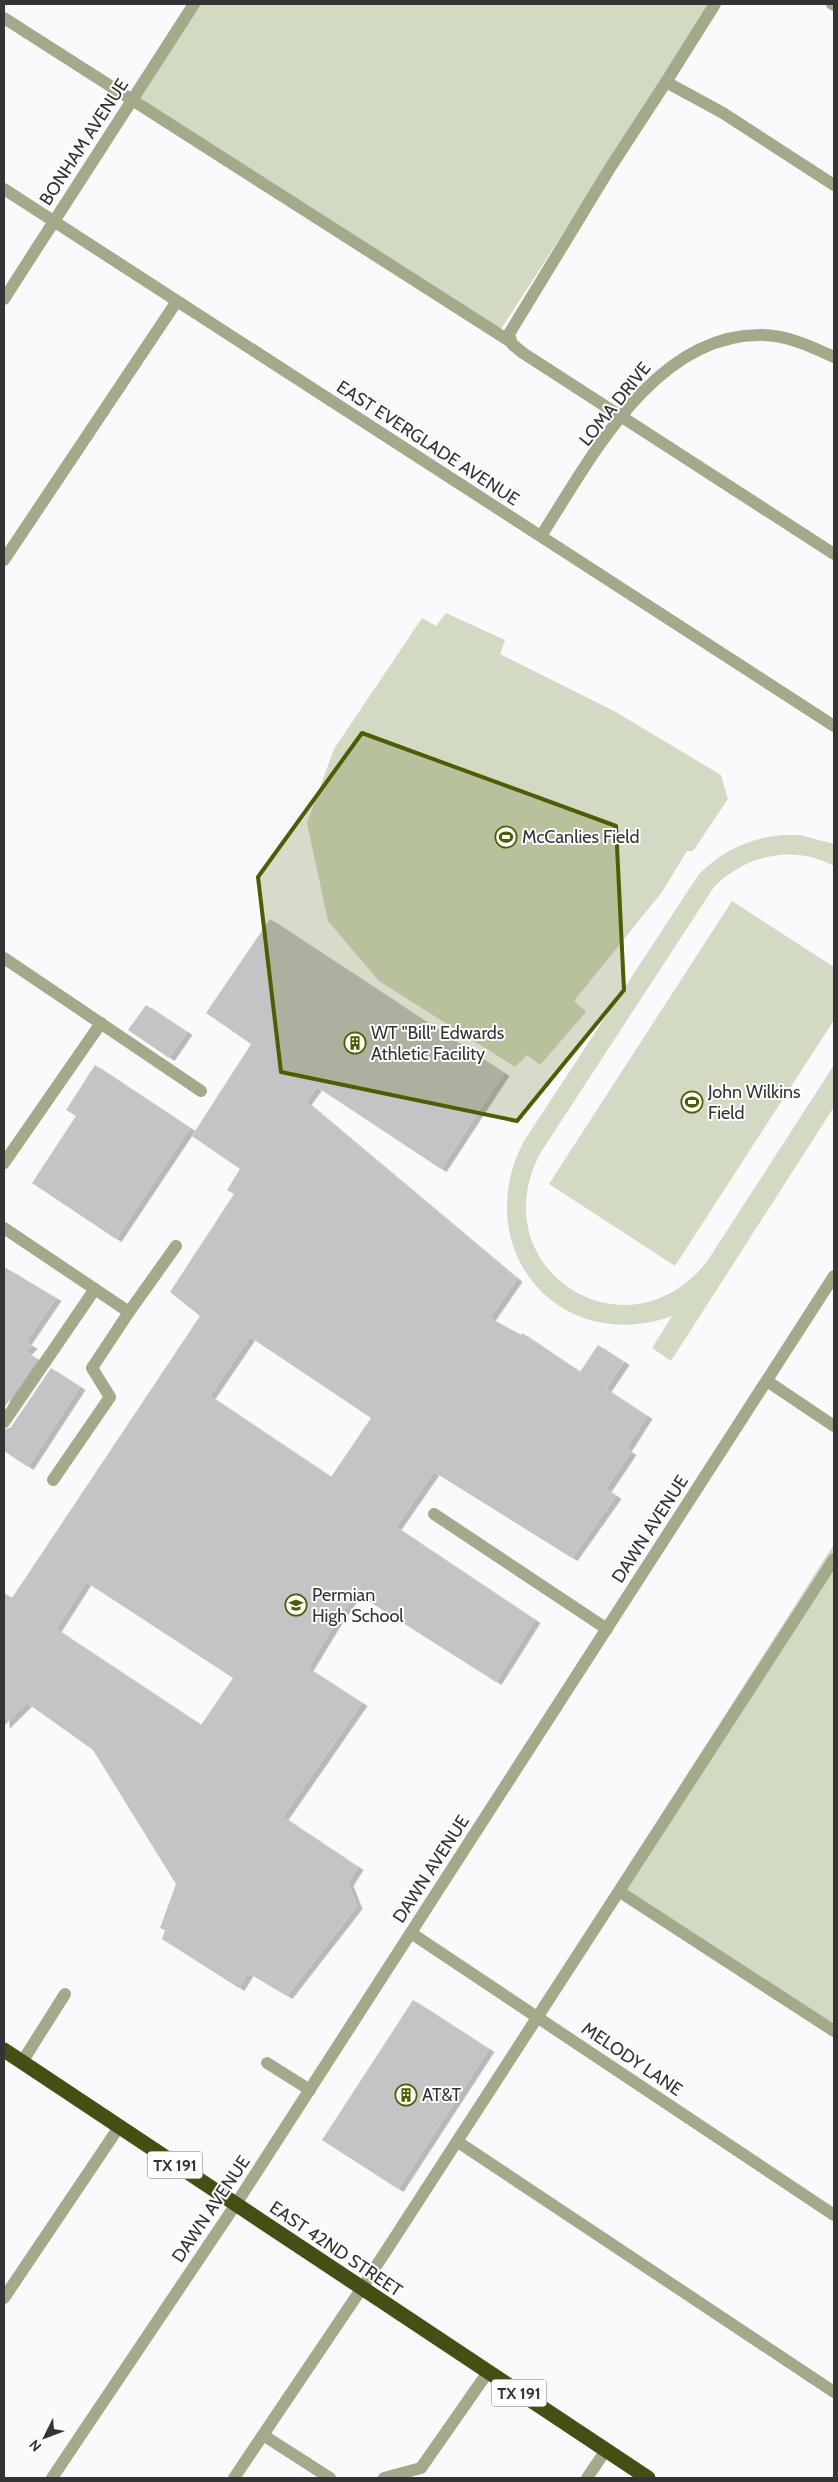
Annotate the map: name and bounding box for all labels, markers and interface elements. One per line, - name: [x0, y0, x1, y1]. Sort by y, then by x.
- street label: BONHAM AVENUE: [35, 75, 133, 209]
- street label: LOMA DRIVE: [574, 358, 656, 450]
- street label: EAST EVERGLADE AVENUE: [333, 376, 523, 510]
- sports icon: McCanlies Field: [494, 825, 518, 849]
- place label: McCanlies Field: [522, 826, 639, 848]
- place label: WT "Bill" Edwards Athletic Facility: [371, 1022, 504, 1065]
- building icon: WT "Bill" Edwards Athletic Facility: [343, 1031, 367, 1055]
- place label: John Wilkins Field: [707, 1081, 801, 1124]
- sports icon: John Wilkins Field: [680, 1090, 704, 1114]
- street label: DAWN AVENUE: [607, 1471, 693, 1587]
- place label: Permian High School: [312, 1584, 404, 1627]
- school or university icon: Permian High School: [284, 1593, 308, 1617]
- street label: DAWN AVENUE: [388, 1811, 474, 1927]
- street label: MELODY LANE: [578, 2017, 686, 2101]
- building icon: AT&T: [394, 2083, 418, 2107]
- place label: AT&T: [422, 2084, 461, 2106]
- street label: DAWN AVENUE: [167, 2151, 255, 2267]
- road number: TX 191: [148, 2152, 202, 2178]
- street label: EAST 42ND STREET: [265, 2196, 407, 2302]
- road number: TX 191: [492, 2380, 546, 2406]
- north arrow: [20, 2412, 70, 2462]
- text: N: [25, 2436, 45, 2455]

